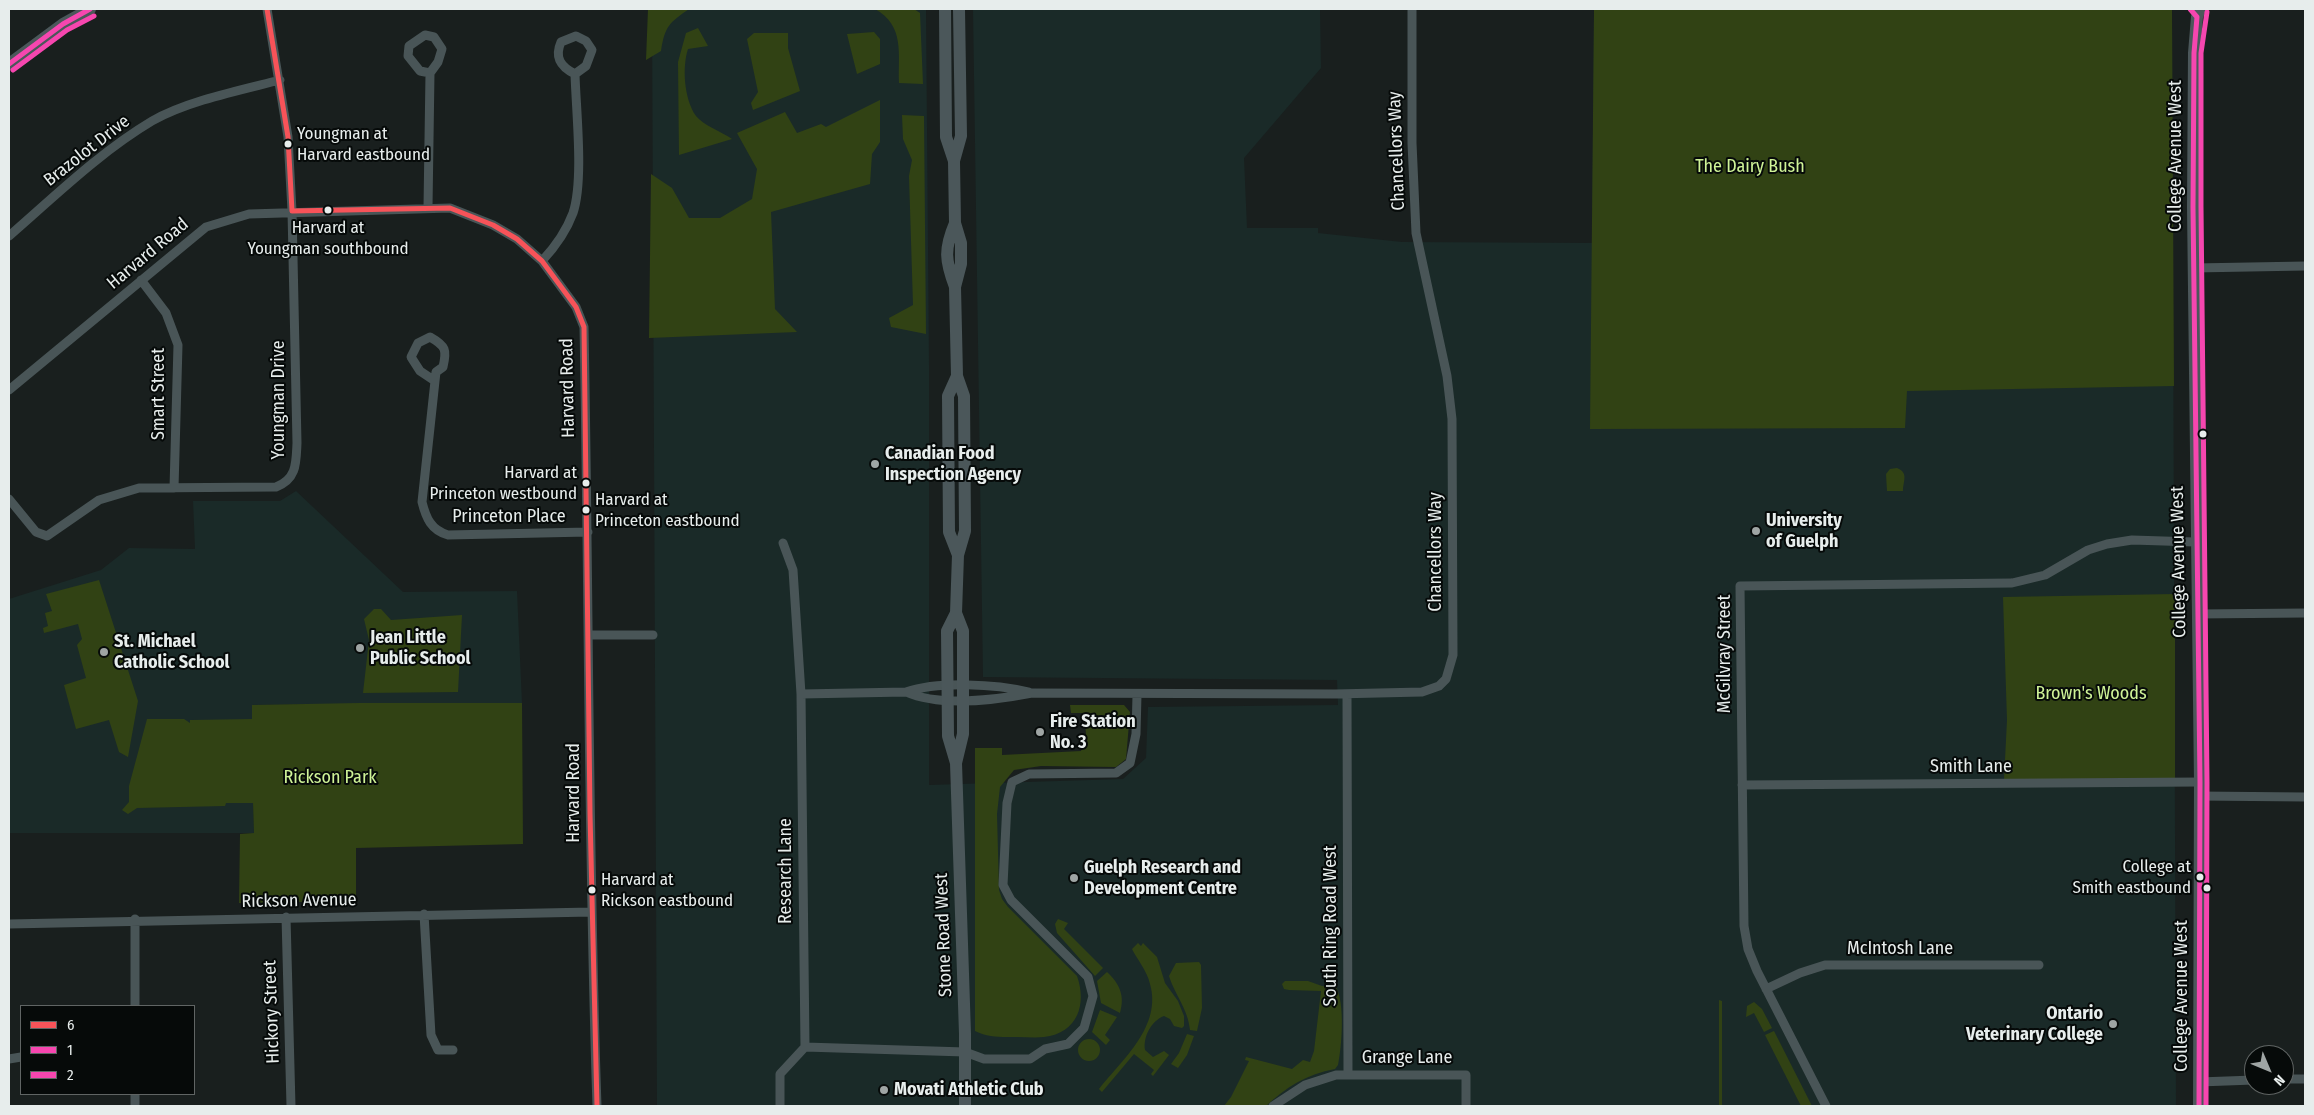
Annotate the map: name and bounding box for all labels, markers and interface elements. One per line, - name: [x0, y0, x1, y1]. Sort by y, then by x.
- street label: College Avenue West: [2165, 80, 2187, 232]
- street label: Chancellors Way: [1384, 91, 1410, 211]
- street label: Brazolot Drive: [40, 111, 134, 191]
- place label: Youngman at Harvard eastbound: [297, 124, 430, 164]
- marker: Youngman at Harvard eastbound: [283, 139, 293, 149]
- park label: The Dairy Bush: [1695, 156, 1805, 178]
- marker: Harvard at Youngman southbound: [323, 205, 333, 215]
- street label: Harvard Road: [103, 214, 193, 294]
- place label: Harvard at Youngman southbound: [247, 218, 409, 258]
- street label: Harvard Road: [556, 338, 580, 438]
- street label: Youngman Drive: [268, 340, 290, 460]
- street label: Smart Street: [148, 348, 170, 440]
- unlabelled marker: [2198, 429, 2208, 439]
- place label: Canadian Food Inspection Agency: [885, 443, 1021, 486]
- marker: Canadian Food Inspection Agency: [869, 458, 881, 470]
- place label: Harvard at Princeton westbound: [429, 463, 577, 503]
- marker: Harvard at Princeton westbound: [581, 478, 591, 488]
- street label: College Avenue West: [2167, 486, 2191, 638]
- place label: Harvard at Princeton eastbound: [595, 490, 739, 530]
- street label: Chancellors Way: [1425, 492, 1447, 612]
- marker: Harvard at Princeton eastbound: [581, 505, 591, 515]
- street label: Princeton Place: [452, 506, 566, 528]
- place label: University of Guelph: [1766, 510, 1842, 552]
- marker: University of Guelph: [1750, 525, 1762, 537]
- street label: McGilvray Street: [1714, 595, 1736, 713]
- place label: Jean Little Public School: [370, 627, 470, 670]
- place label: St. Michael Catholic School: [114, 631, 230, 674]
- marker: Jean Little Public School: [354, 642, 366, 654]
- marker: St. Michael Catholic School: [98, 646, 110, 658]
- park label: Brown's Woods: [2035, 683, 2147, 705]
- place label: Fire Station No. 3: [1050, 711, 1136, 754]
- marker: Fire Station No. 3: [1034, 726, 1046, 738]
- street label: Harvard Road: [563, 743, 585, 843]
- street label: Smith Lane: [1930, 756, 2012, 778]
- park label: Rickson Park: [283, 767, 377, 789]
- street label: Research Lane: [775, 818, 797, 924]
- street label: South Ring Road West: [1320, 845, 1342, 1007]
- place label: Guelph Research and Development Centre: [1084, 857, 1241, 900]
- place label: College at Smith eastbound: [2072, 857, 2191, 897]
- place label: Harvard at Rickson eastbound: [601, 870, 733, 910]
- marker: Guelph Research and Development Centre: [1068, 872, 1080, 884]
- marker: College at Smith eastbound: [2195, 872, 2205, 882]
- street label: Stone Road West: [931, 873, 957, 997]
- unlabelled marker: [2202, 883, 2212, 893]
- marker: Harvard at Rickson eastbound: [587, 885, 597, 895]
- street label: Rickson Avenue: [241, 889, 357, 913]
- street label: College Avenue West: [2171, 920, 2193, 1072]
- street label: McIntosh Lane: [1847, 938, 1953, 960]
- street label: Hickory Street: [259, 960, 285, 1064]
- place label: Ontario Veterinary College: [1966, 1003, 2103, 1046]
- legend: [20, 1005, 195, 1095]
- text: 6: [67, 1016, 74, 1034]
- marker: Ontario Veterinary College: [2107, 1018, 2119, 1030]
- text: 1: [67, 1041, 73, 1059]
- north arrow: [2244, 1045, 2294, 1095]
- street label: Grange Lane: [1362, 1047, 1452, 1069]
- text: 2: [67, 1066, 74, 1084]
- text: N: [2270, 1071, 2288, 1089]
- place label: Movati Athletic Club: [894, 1079, 1044, 1101]
- marker: Movati Athletic Club: [878, 1084, 890, 1096]

